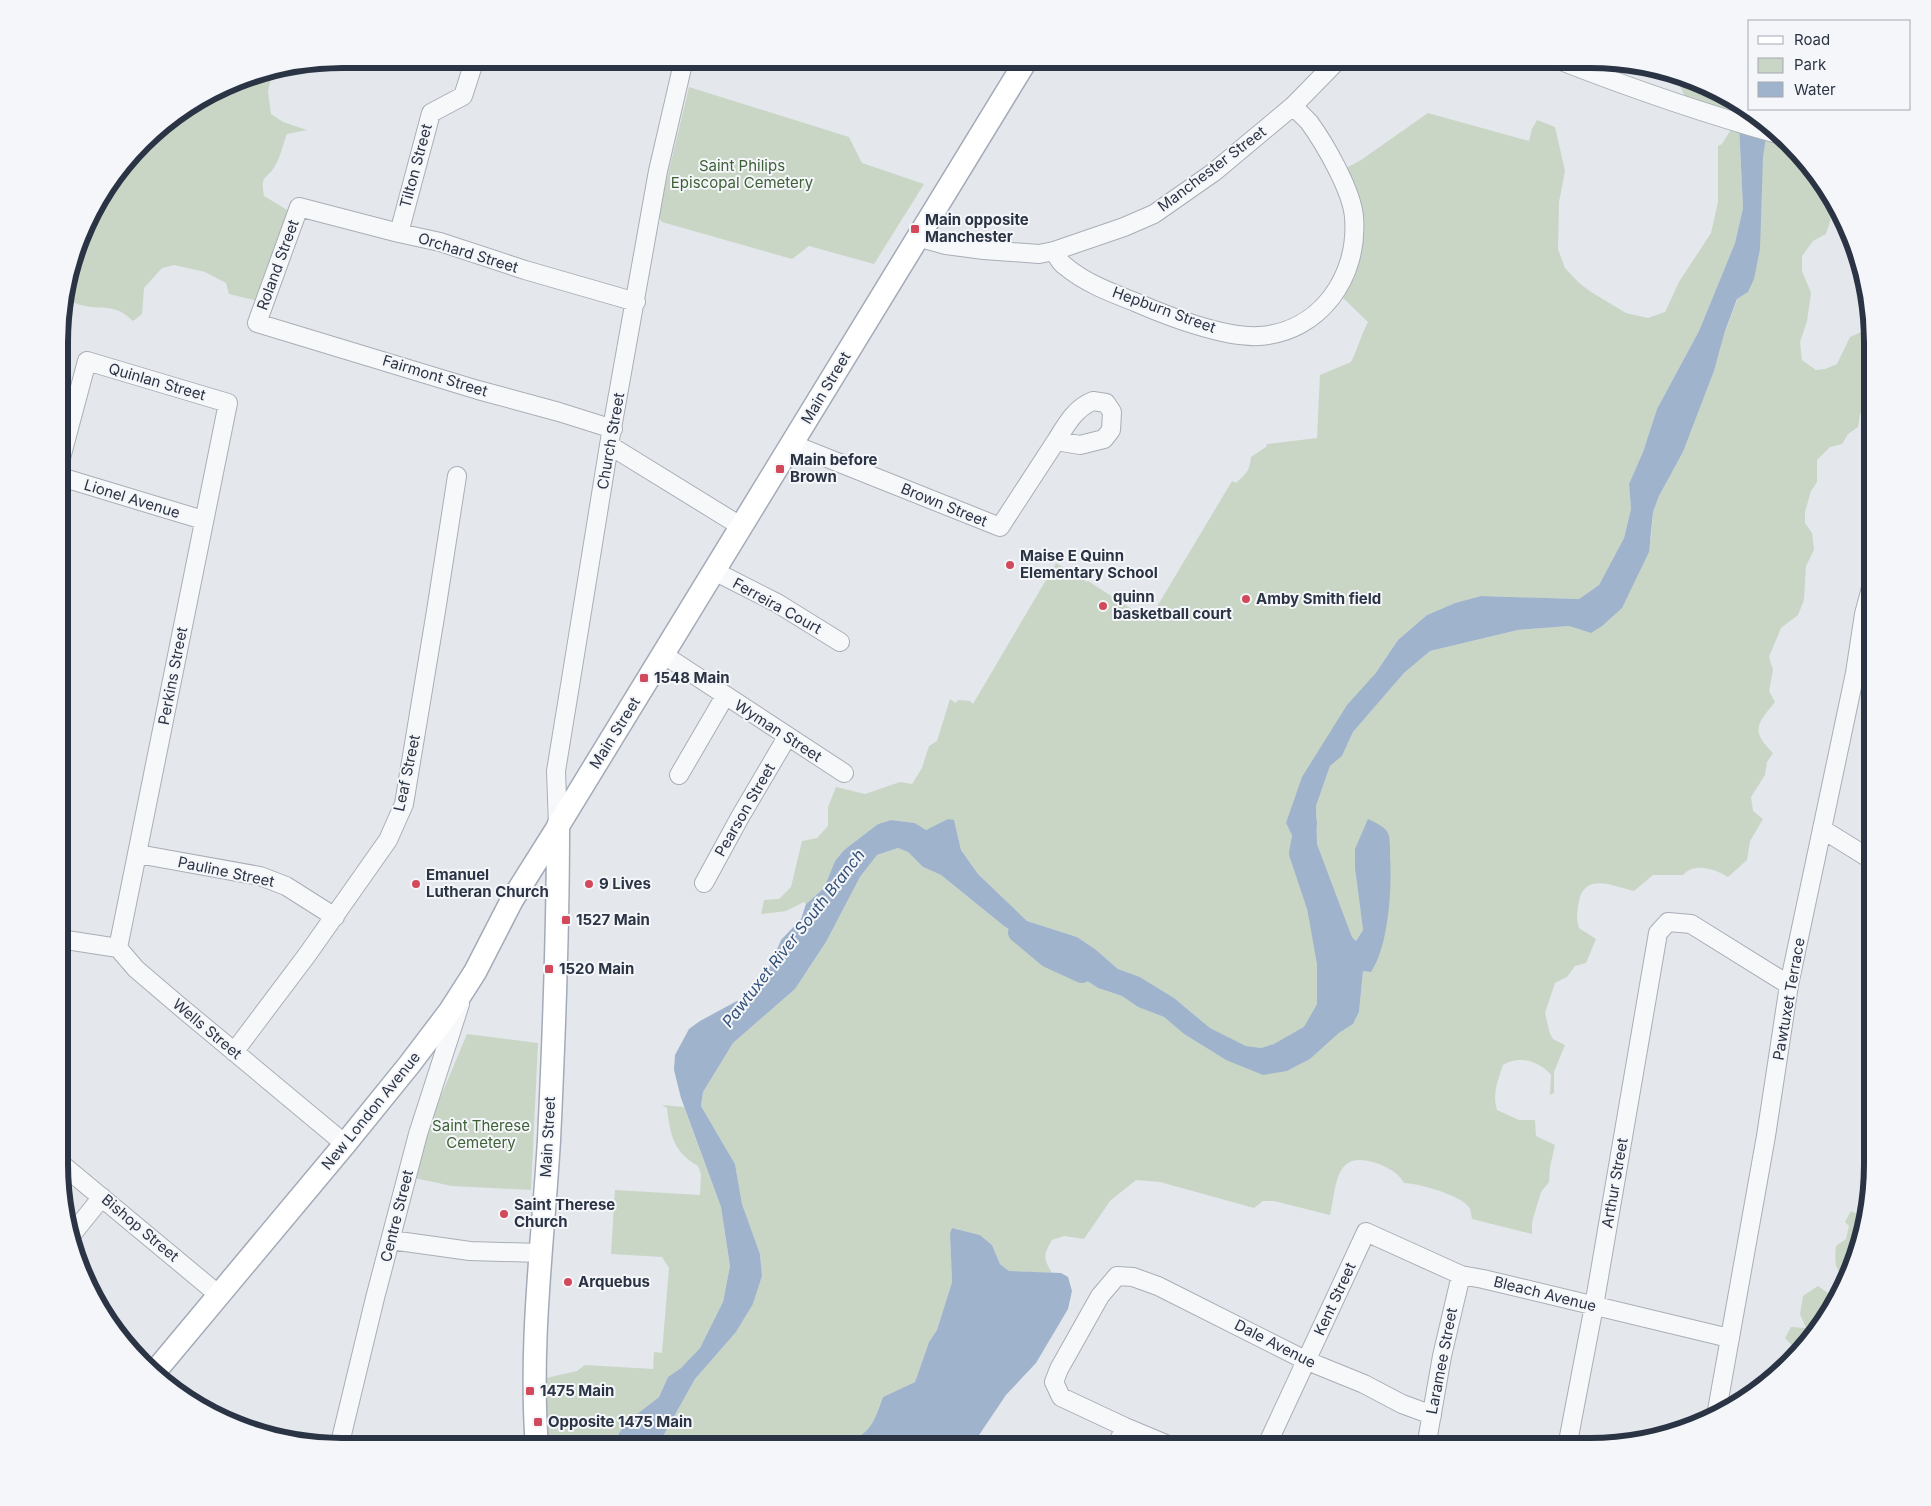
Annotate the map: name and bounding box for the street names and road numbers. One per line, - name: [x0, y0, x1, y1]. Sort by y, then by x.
- street label: Tilton Street: [395, 122, 436, 210]
- street label: Manchester Street: [1154, 122, 1270, 215]
- street label: Roland Street: [252, 217, 303, 313]
- street label: Orchard Street: [416, 228, 521, 277]
- street label: Hepburn Street: [1110, 282, 1218, 337]
- street label: Main Street: [797, 348, 855, 427]
- street label: Fairmont Street: [380, 351, 490, 401]
- street label: Quinlan Street: [106, 359, 208, 404]
- street label: Church Street: [593, 391, 628, 491]
- street label: Lionel Avenue: [82, 475, 182, 522]
- street label: Brown Street: [898, 479, 990, 531]
- street label: Ferreira Court: [730, 573, 825, 638]
- street label: Perkins Street: [154, 625, 191, 726]
- street label: Main Street: [585, 693, 644, 772]
- street label: Wyman Street: [731, 695, 826, 766]
- street label: Leaf Street: [389, 733, 424, 813]
- street label: Pearson Street: [710, 760, 779, 860]
- street label: Pauline Street: [176, 852, 276, 891]
- street label: Pawtuxet Terrace: [1768, 936, 1809, 1062]
- street label: Wells Street: [169, 994, 246, 1063]
- street label: New London Avenue: [317, 1048, 424, 1174]
- street label: Main Street: [536, 1096, 559, 1178]
- street label: Arthur Street: [1597, 1136, 1632, 1229]
- street label: Centre Street: [376, 1168, 417, 1264]
- street label: Bishop Street: [98, 1190, 183, 1265]
- street label: Kent Street: [1309, 1259, 1360, 1338]
- street label: Bleach Avenue: [1492, 1272, 1598, 1315]
- street label: Laramee Street: [1422, 1306, 1461, 1416]
- street label: Dale Avenue: [1231, 1315, 1319, 1372]

